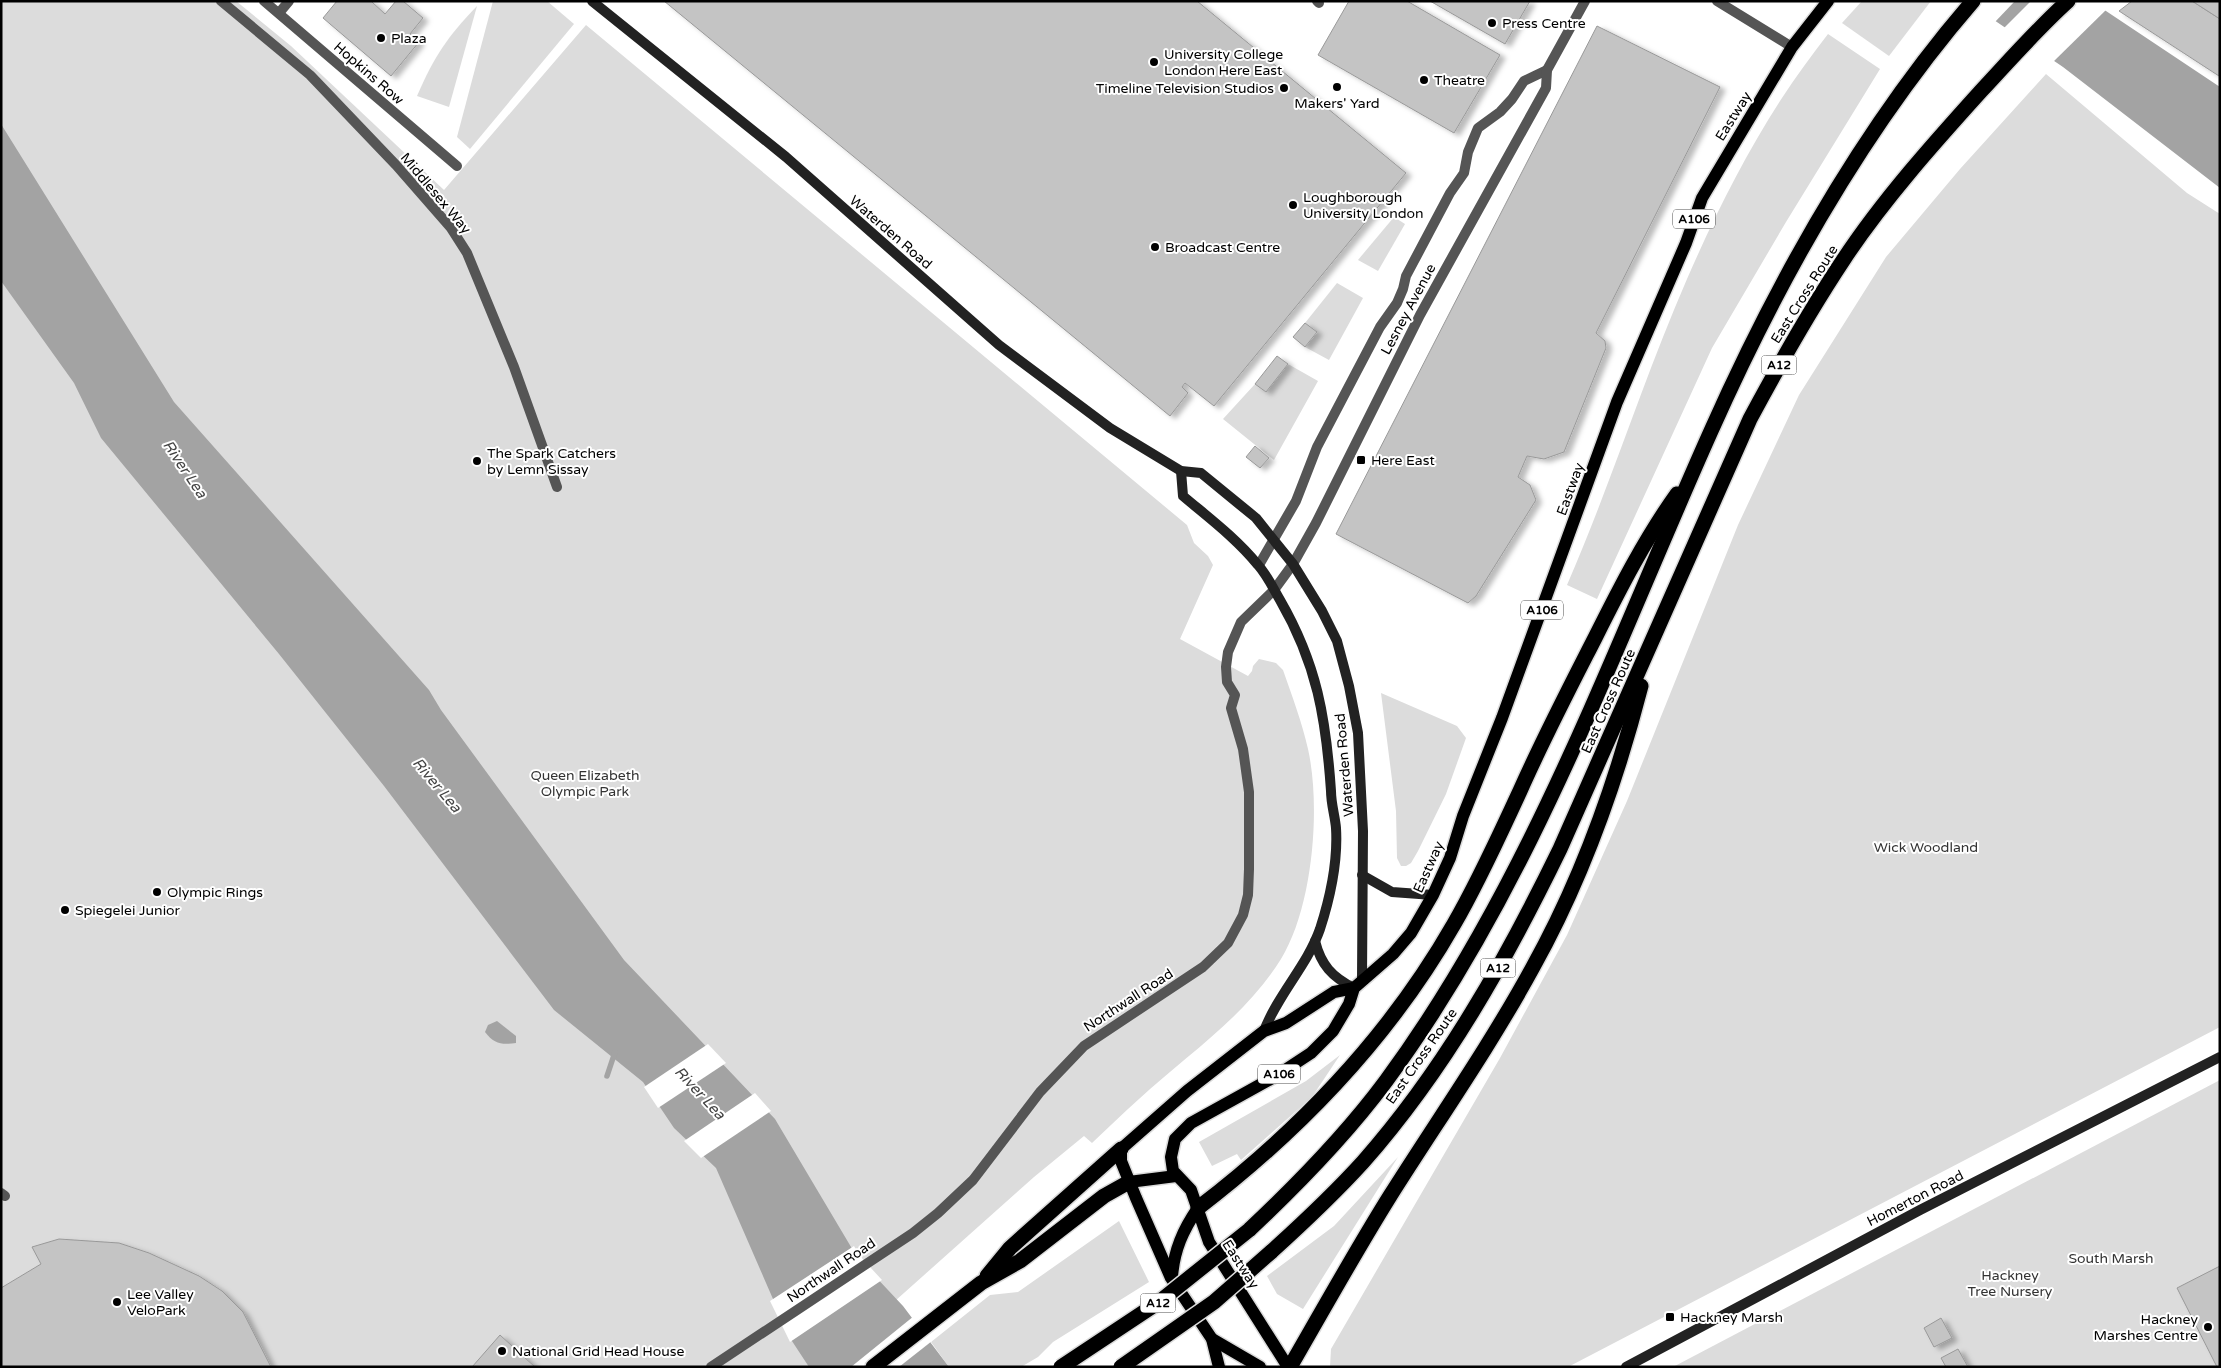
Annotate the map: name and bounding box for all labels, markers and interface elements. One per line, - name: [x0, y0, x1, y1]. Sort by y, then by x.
- place label: Press Centre: [1502, 15, 1586, 32]
- marker: Press Centre: [1486, 17, 1498, 29]
- place label: Plaza: [391, 30, 427, 47]
- marker: Plaza: [375, 32, 387, 44]
- street label: Hopkins Row: [330, 38, 407, 108]
- place label: University College London Here East: [1164, 46, 1283, 79]
- marker: University College London Here East: [1148, 56, 1160, 68]
- place label: Theatre: [1434, 72, 1485, 89]
- marker: Theatre: [1418, 74, 1430, 86]
- place label: Timeline Television Studios: [1096, 80, 1274, 97]
- marker: Makers' Yard: [1331, 81, 1343, 93]
- marker: Timeline Television Studios: [1278, 82, 1290, 94]
- street label: Eastway: [1712, 88, 1755, 144]
- place label: Makers' Yard: [1294, 95, 1380, 112]
- street label: Middlesex Way: [397, 149, 475, 238]
- place label: Loughborough University London: [1303, 189, 1424, 222]
- street label: Waterden Road: [846, 192, 935, 273]
- marker: Loughborough University London: [1287, 199, 1299, 211]
- road number: A106: [1673, 210, 1715, 228]
- place label: Broadcast Centre: [1165, 239, 1280, 256]
- marker: Broadcast Centre: [1149, 241, 1161, 253]
- street label: East Cross Route: [1767, 242, 1842, 347]
- street label: Lesney Avenue: [1377, 261, 1440, 358]
- road number: A12: [1762, 356, 1796, 374]
- water label: River Lea: [159, 437, 211, 502]
- place label: The Spark Catchers by Lemn Sissay: [487, 445, 616, 478]
- place label: Here East: [1371, 452, 1435, 469]
- marker: Here East: [1355, 454, 1367, 466]
- marker: The Spark Catchers by Lemn Sissay: [471, 455, 483, 467]
- street label: Eastway: [1553, 460, 1588, 518]
- road number: A106: [1521, 600, 1563, 620]
- street label: East Cross Route: [1578, 646, 1639, 756]
- street label: Waterden Road: [1332, 713, 1357, 817]
- water label: River Lea: [409, 754, 465, 816]
- park label: Queen Elizabeth Olympic Park: [530, 767, 640, 800]
- street label: Eastway: [1410, 838, 1448, 896]
- park label: Wick Woodland: [1874, 839, 1978, 856]
- place label: Olympic Rings: [167, 884, 263, 901]
- marker: Olympic Rings: [151, 886, 163, 898]
- place label: Spiegelei Junior: [75, 902, 181, 919]
- marker: Spiegelei Junior: [59, 904, 71, 916]
- road number: A12: [1480, 958, 1516, 978]
- street label: Northwall Road: [1080, 965, 1176, 1036]
- street label: East Cross Route: [1382, 1005, 1461, 1107]
- water label: River Lea: [671, 1063, 729, 1124]
- road number: A106: [1258, 1064, 1300, 1084]
- street label: Homerton Road: [1864, 1167, 1966, 1230]
- street label: Northwall Road: [784, 1234, 879, 1306]
- street label: Eastway: [1218, 1237, 1263, 1292]
- park label: South Marsh: [2068, 1250, 2154, 1267]
- park label: Hackney Tree Nursery: [1968, 1267, 2053, 1300]
- place label: Lee Valley VeloPark: [127, 1286, 194, 1319]
- road number: A12: [1140, 1294, 1176, 1312]
- marker: Lee Valley VeloPark: [111, 1296, 123, 1308]
- place label: Hackney Marsh: [1680, 1309, 1783, 1326]
- marker: Hackney Marsh: [1664, 1311, 1676, 1323]
- place label: Hackney Marshes Centre: [2094, 1311, 2198, 1344]
- marker: Hackney Marshes Centre: [2202, 1321, 2214, 1333]
- place label: National Grid Head House: [512, 1343, 684, 1360]
- marker: National Grid Head House: [496, 1345, 508, 1357]

